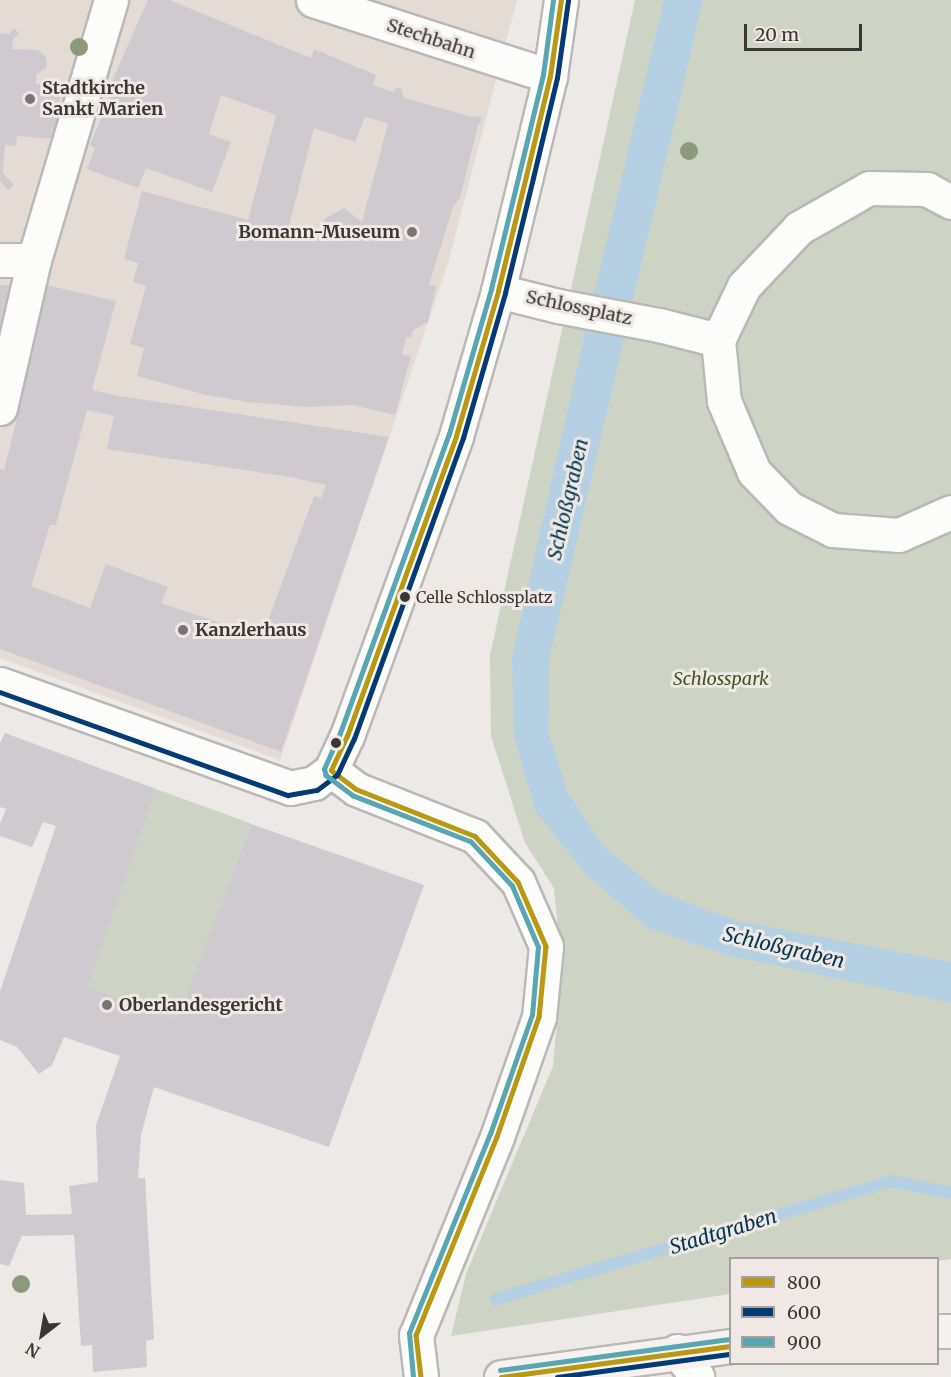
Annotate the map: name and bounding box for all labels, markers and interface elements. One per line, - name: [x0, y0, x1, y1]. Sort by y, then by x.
- scale bar: [747, 12, 866, 50]
- street label: Stechbahn: [384, 15, 478, 63]
- text: 20 m: [755, 23, 799, 46]
- place label: Stadtkirche Sankt Marien: [42, 78, 163, 121]
- marker: Stadtkirche Sankt Marien: [23, 92, 37, 106]
- place label: Bomann-Museum: [238, 221, 400, 243]
- marker: Bomann-Museum: [405, 225, 419, 239]
- street label: Schlossplatz: [524, 286, 634, 330]
- water label: Schloßgraben: [541, 436, 593, 562]
- place label: Celle Schlossplatz: [416, 587, 553, 607]
- marker: Celle Schlossplatz: [399, 591, 411, 603]
- place label: Kanzlerhaus: [195, 619, 307, 641]
- marker: Kanzlerhaus: [176, 623, 190, 637]
- park label: Schlosspark: [673, 668, 769, 690]
- unlabelled marker: [330, 737, 342, 749]
- water label: Schloßgraben: [721, 921, 847, 973]
- place label: Oberlandesgericht: [119, 994, 283, 1016]
- marker: Oberlandesgericht: [100, 998, 114, 1012]
- water label: Stadtgraben: [667, 1203, 779, 1259]
- legend: [729, 1257, 939, 1365]
- text: 800: [787, 1271, 821, 1294]
- text: 600: [787, 1301, 821, 1324]
- north arrow: [12, 1305, 72, 1365]
- text: 900: [787, 1331, 821, 1354]
- text: N: [22, 1339, 43, 1362]

